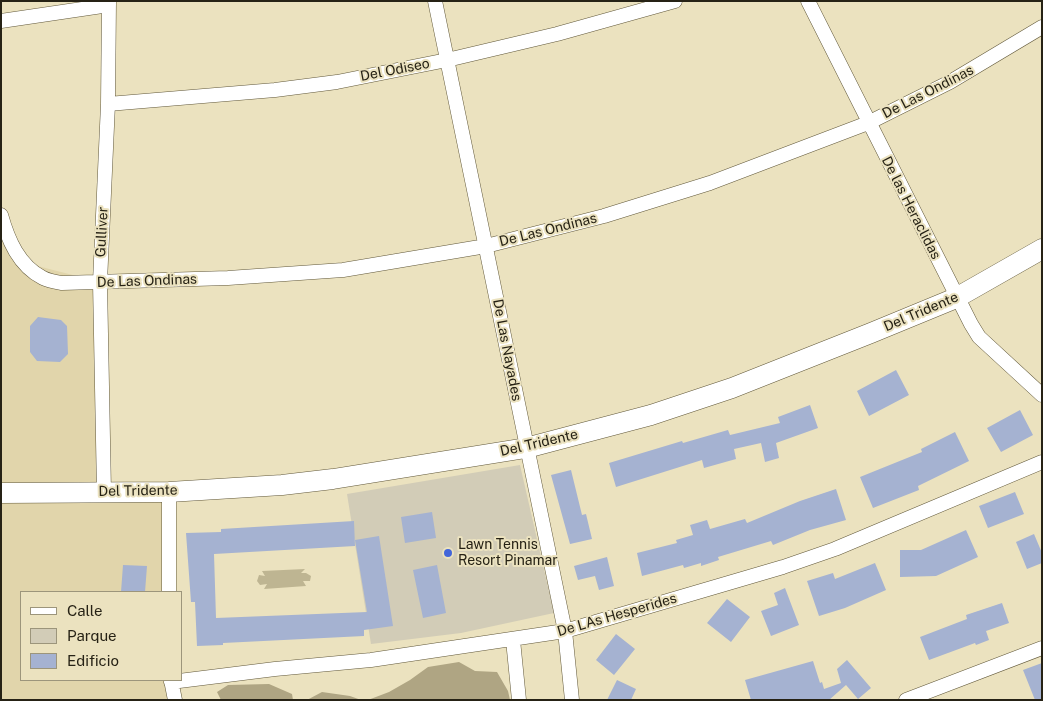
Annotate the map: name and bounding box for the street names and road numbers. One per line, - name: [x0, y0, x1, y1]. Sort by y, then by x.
- street label: Del Odiseo: [359, 55, 431, 85]
- street label: De Las Ondinas: [880, 62, 976, 122]
- street label: De las Heraclidas: [878, 154, 944, 262]
- street label: Gulliver: [92, 206, 112, 258]
- street label: De Las Ondinas: [497, 210, 599, 250]
- street label: De Las Ondinas: [97, 271, 197, 291]
- street label: Del Tridente: [881, 289, 961, 335]
- street label: De Las Nayades: [489, 298, 525, 402]
- street label: Del Tridente: [498, 426, 580, 460]
- street label: Del Tridente: [98, 482, 178, 500]
- street label: De LAs Hesperides: [555, 590, 679, 640]

